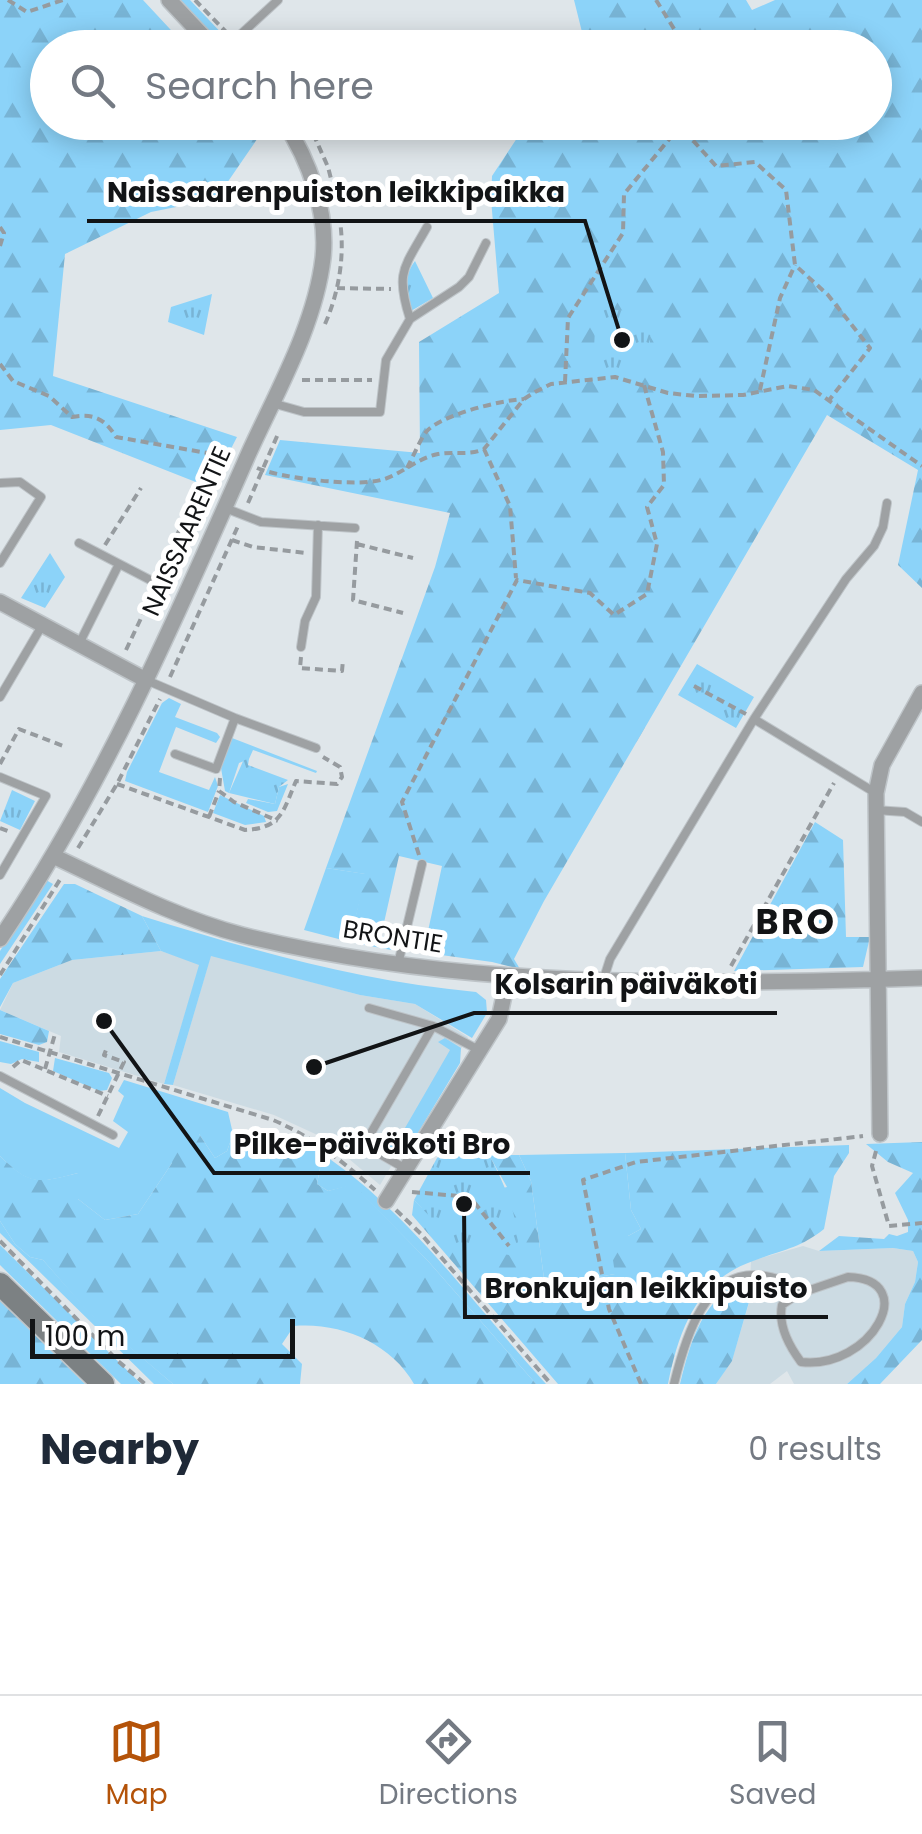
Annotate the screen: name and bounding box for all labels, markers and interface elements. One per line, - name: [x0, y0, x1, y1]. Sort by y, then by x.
- search box: [30, 30, 892, 140]
- icon: search: [65, 58, 120, 113]
- text: Search here: [145, 59, 374, 112]
- callout: Naissaarenpuiston leikkipaikka: [87, 163, 585, 221]
- text: Naissaarenpuiston leikkipaikka: [107, 173, 565, 212]
- street label: NAISSAARENTIE: [134, 441, 239, 621]
- district label: BRO: [756, 897, 836, 946]
- street label: BRONTIE: [341, 911, 445, 962]
- callout: Kolsarin päiväkoti: [474, 955, 777, 1013]
- text: Kolsarin päiväkoti: [495, 965, 757, 1004]
- callout: Pilke-päiväkoti Bro: [214, 1115, 530, 1173]
- text: Pilke-päiväkoti Bro: [234, 1125, 510, 1164]
- callout: Bronkujan leikkipuisto: [465, 1259, 828, 1317]
- text: Bronkujan leikkipuisto: [485, 1269, 808, 1308]
- scale bar: [30, 1314, 295, 1358]
- text: 100 m: [45, 1317, 125, 1356]
- text: Nearby: [40, 1420, 199, 1479]
- text: 0 results: [748, 1426, 882, 1471]
- tab: Map: [106, 1714, 168, 1816]
- tab: Directions: [379, 1714, 518, 1816]
- tab: Saved: [729, 1714, 816, 1816]

